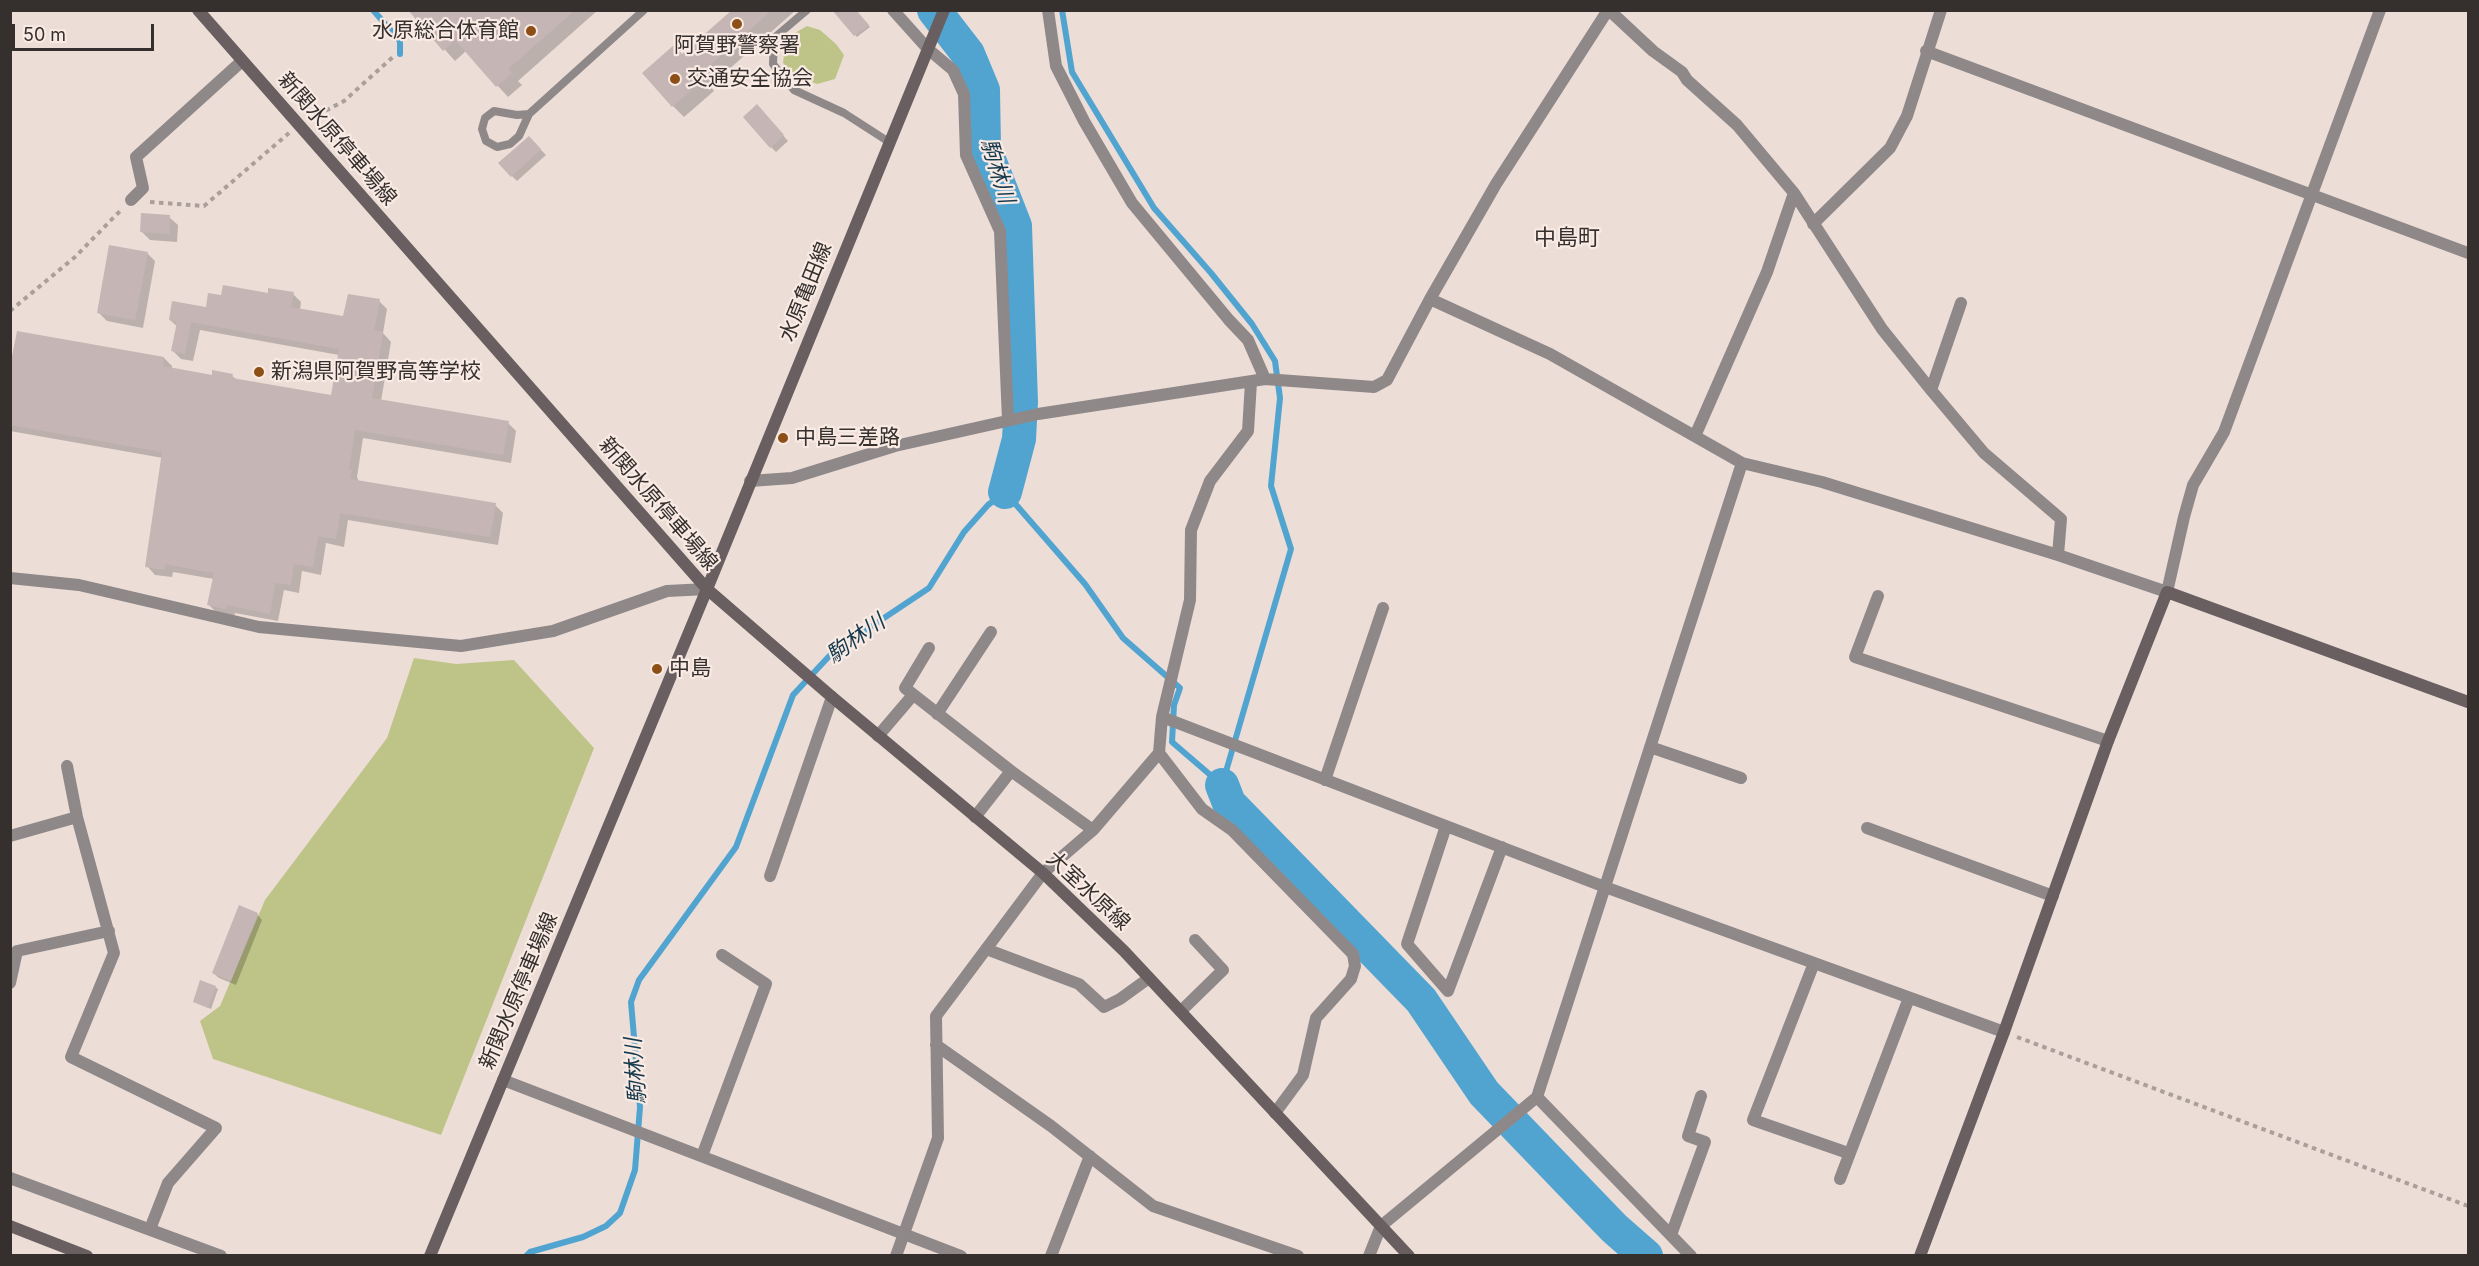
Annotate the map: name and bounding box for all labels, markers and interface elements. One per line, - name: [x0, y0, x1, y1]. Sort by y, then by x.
- scale bar: [15, 12, 158, 50]
- marker: 阿賀野警察署: [730, 17, 744, 31]
- place label: 水原総合体育館: [372, 18, 519, 44]
- text: 50 m: [23, 24, 66, 45]
- marker: 水原総合体育館: [524, 24, 538, 38]
- place label: 阿賀野警察署: [674, 33, 800, 59]
- place label: 交通安全協会: [687, 66, 813, 92]
- street label: 新関水原停車場線: [272, 67, 402, 211]
- marker: 交通安全協会: [668, 72, 682, 86]
- water label: 駒林川: [975, 136, 1019, 206]
- district label: 中島町: [1534, 225, 1600, 251]
- street label: 水原亀田線: [775, 239, 837, 345]
- place label: 新潟県阿賀野高等学校: [271, 359, 481, 385]
- marker: 新潟県阿賀野高等学校: [252, 365, 266, 379]
- place label: 中島三差路: [795, 425, 900, 451]
- marker: 中島三差路: [776, 431, 790, 445]
- street label: 新関水原停車場線: [593, 432, 723, 576]
- water label: 駒林川: [822, 609, 890, 669]
- place label: 中島: [669, 656, 711, 682]
- marker: 中島: [650, 662, 664, 676]
- street label: 大室水原線: [1041, 846, 1135, 936]
- street label: 新関水原停車場線: [475, 909, 563, 1073]
- water label: 駒林川: [621, 1037, 651, 1105]

